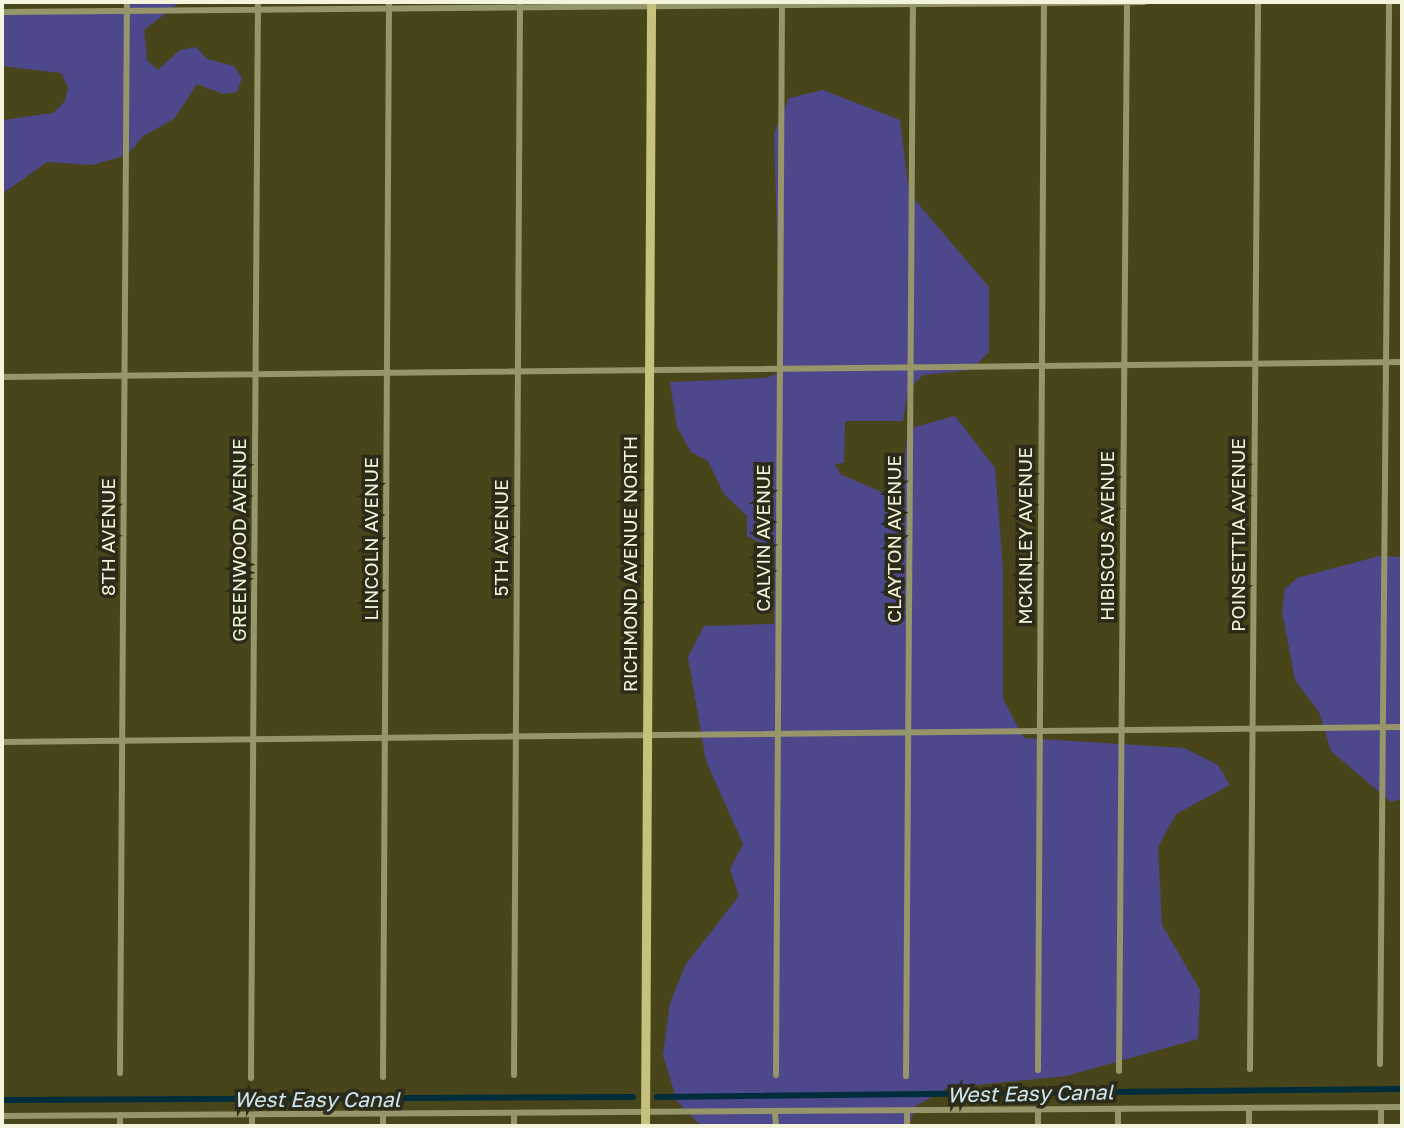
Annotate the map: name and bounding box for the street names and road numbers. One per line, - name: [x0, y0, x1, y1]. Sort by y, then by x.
- street label: RICHMOND AVENUE NORTH: [619, 436, 641, 692]
- street label: GREENWOOD AVENUE: [228, 438, 250, 642]
- street label: POINSETTIA AVENUE: [1227, 438, 1249, 632]
- street label: MCKINLEY AVENUE: [1014, 447, 1036, 625]
- street label: HIBISCUS AVENUE: [1096, 451, 1118, 621]
- street label: CLAYTON AVENUE: [883, 455, 905, 623]
- street label: LINCOLN AVENUE: [360, 457, 382, 621]
- street label: CALVIN AVENUE: [752, 464, 774, 612]
- street label: 8TH AVENUE: [97, 478, 119, 596]
- street label: 5TH AVENUE: [490, 479, 512, 597]

